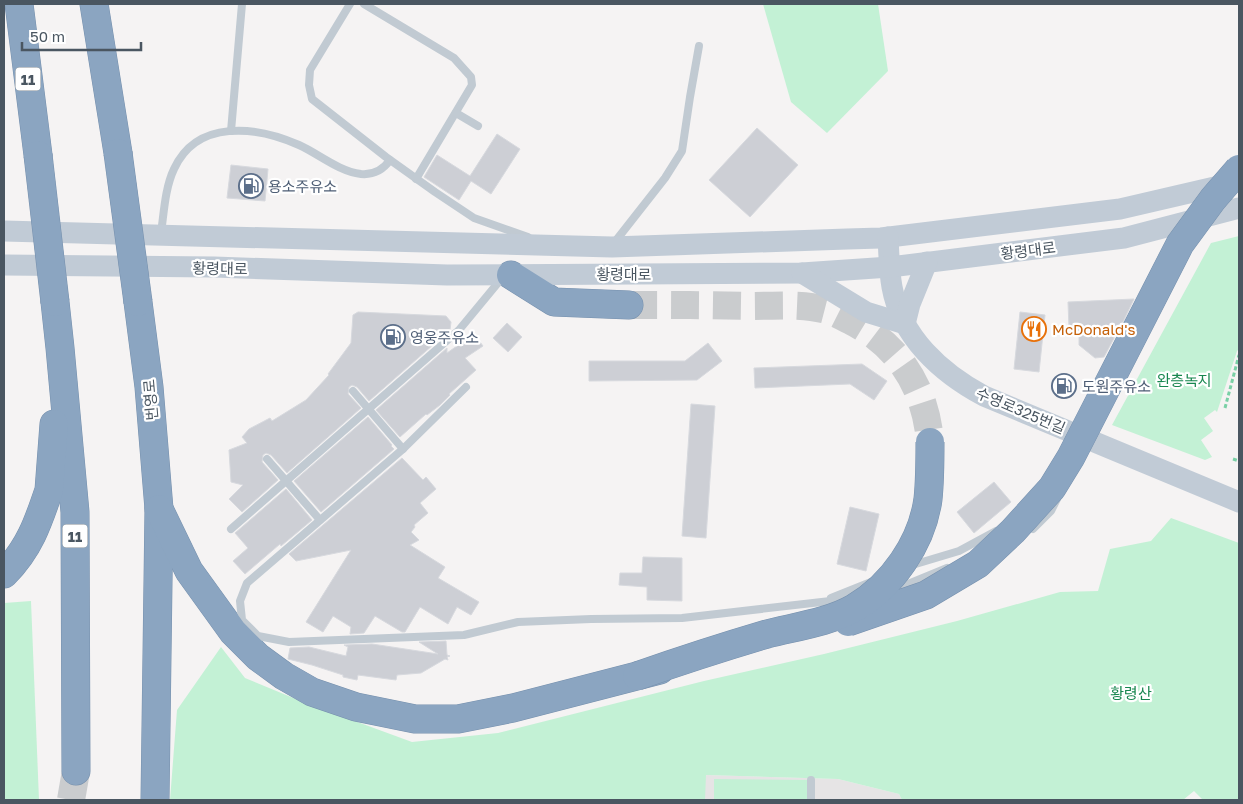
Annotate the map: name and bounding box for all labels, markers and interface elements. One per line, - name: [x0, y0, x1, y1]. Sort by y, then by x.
- scale bar: [22, 20, 141, 52]
- text: 50 m: [30, 27, 65, 45]
- road number: 11: [15, 68, 40, 90]
- fuel station icon: 용소주유소: [238, 173, 264, 199]
- place label: 용소주유소: [268, 177, 337, 195]
- street label: 황령대로: [1000, 238, 1056, 262]
- street label: 황령대로: [192, 259, 248, 277]
- street label: 황령대로: [596, 265, 652, 283]
- restaurant icon: McDonald's: [1021, 316, 1047, 342]
- place label: McDonald's: [1052, 320, 1135, 338]
- fuel station icon: 영웅주유소: [380, 324, 406, 350]
- place label: 영웅주유소: [410, 328, 479, 346]
- park label: 완층녹지: [1156, 371, 1212, 389]
- fuel station icon: 도원주유소: [1051, 373, 1077, 399]
- place label: 도원주유소: [1082, 377, 1151, 395]
- street label: 번영로: [139, 379, 161, 421]
- street label: 수영로325번길: [974, 383, 1068, 437]
- road number: 11: [62, 524, 88, 548]
- park label: 황령산: [1110, 684, 1152, 702]

